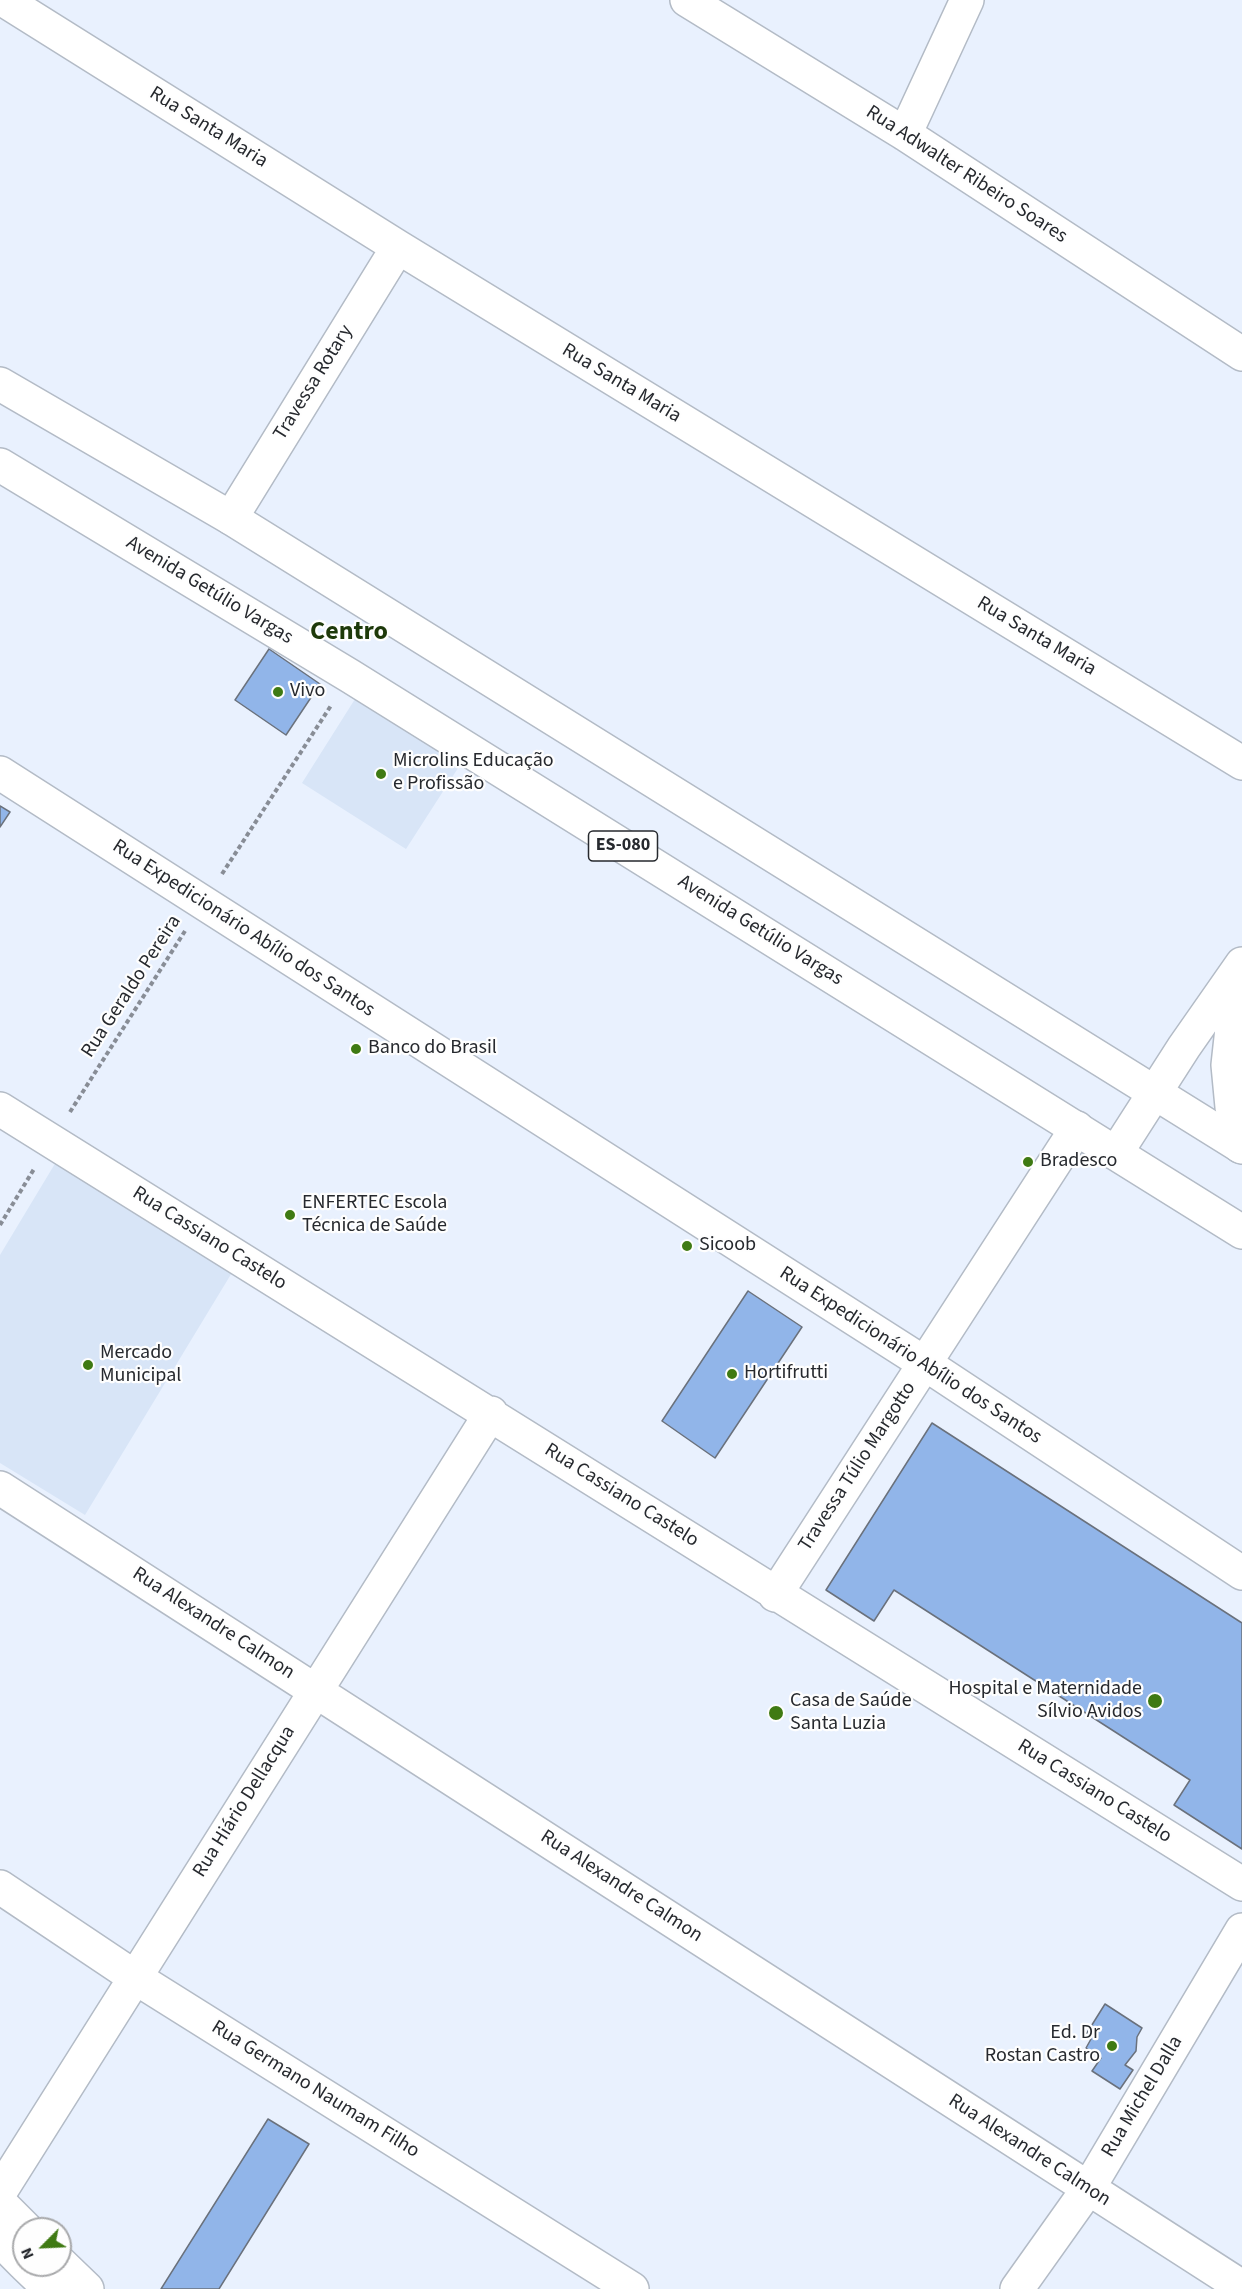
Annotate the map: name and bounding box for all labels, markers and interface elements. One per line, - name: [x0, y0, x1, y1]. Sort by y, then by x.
- street label: Rua Santa Maria: [144, 82, 272, 174]
- street label: Rua Adwalter Ribeiro Soares: [861, 101, 1071, 249]
- street label: Travessa Rotary: [269, 321, 359, 445]
- street label: Rua Santa Maria: [557, 339, 685, 429]
- street label: Avenida Getúlio Vargas: [121, 532, 297, 650]
- street label: Rua Santa Maria: [972, 592, 1100, 682]
- district label: Centro: [310, 617, 388, 649]
- place label: Vivo: [290, 680, 325, 704]
- marker: Vivo: [271, 685, 285, 699]
- place label: Microlins Educação e Profissão: [393, 750, 554, 797]
- marker: Microlins Educação e Profissão: [374, 767, 388, 781]
- road number: ES-080: [588, 831, 658, 861]
- street label: Rua Expedicionário Abílio dos Santos: [107, 835, 379, 1023]
- street label: Avenida Getúlio Vargas: [673, 870, 847, 992]
- street label: Rua Geraldo Pereira: [77, 911, 187, 1063]
- place label: Banco do Brasil: [368, 1037, 497, 1061]
- marker: Banco do Brasil: [349, 1042, 363, 1056]
- place label: Bradesco: [1040, 1150, 1117, 1174]
- marker: Bradesco: [1021, 1155, 1035, 1169]
- street label: Rua Cassiano Castelo: [128, 1182, 290, 1296]
- place label: ENFERTEC Escola Técnica de Saúde: [302, 1192, 447, 1239]
- marker: ENFERTEC Escola Técnica de Saúde: [283, 1208, 297, 1222]
- place label: Sicoob: [699, 1234, 756, 1258]
- marker: Sicoob: [680, 1239, 694, 1253]
- street label: Rua Expedicionário Abílio dos Santos: [774, 1262, 1046, 1450]
- place label: Mercado Municipal: [100, 1342, 181, 1389]
- marker: Mercado Municipal: [81, 1358, 95, 1372]
- place label: Hortifrutti: [744, 1362, 828, 1386]
- marker: Hortifrutti: [725, 1367, 739, 1381]
- street label: Travessa Túlio Margotto: [794, 1378, 922, 1556]
- street label: Rua Cassiano Castelo: [540, 1439, 702, 1553]
- street label: Rua Alexandre Calmon: [127, 1563, 299, 1685]
- place label: Hospital e Maternidade Sílvio Avidos: [949, 1678, 1142, 1725]
- place label: Casa de Saúde Santa Luzia: [790, 1690, 912, 1737]
- marker: Hospital e Maternidade Sílvio Avidos: [1146, 1692, 1164, 1710]
- marker: Casa de Saúde Santa Luzia: [767, 1704, 785, 1722]
- street label: Rua Hiário Dellacqua: [189, 1722, 301, 1882]
- street label: Rua Cassiano Castelo: [1013, 1735, 1175, 1849]
- street label: Rua Alexandre Calmon: [535, 1826, 707, 1948]
- street label: Rua Germano Naumam Filho: [207, 2016, 423, 2164]
- place label: Ed. Dr Rostan Castro: [985, 2022, 1100, 2069]
- street label: Rua Michel Dalla: [1097, 2032, 1189, 2162]
- marker: Ed. Dr Rostan Castro: [1105, 2039, 1119, 2053]
- street label: Rua Alexandre Calmon: [943, 2090, 1115, 2212]
- north arrow: [12, 2217, 72, 2277]
- text: N: [15, 2244, 40, 2263]

